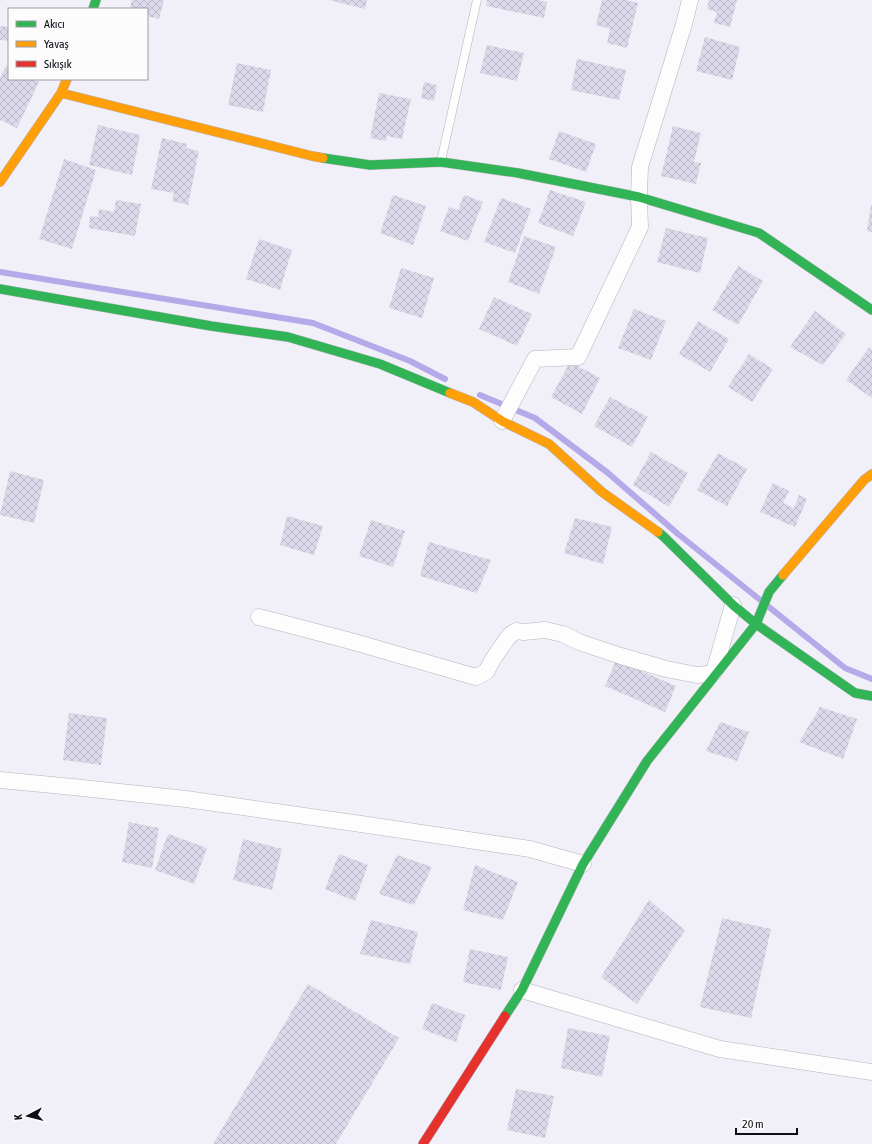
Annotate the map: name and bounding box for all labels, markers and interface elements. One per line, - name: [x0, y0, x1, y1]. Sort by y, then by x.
- legend: [8, 8, 148, 80]
- text: Akıcı: [44, 17, 65, 31]
- text: Yavaş: [44, 37, 69, 51]
- text: Sıkışık: [44, 57, 72, 71]
- north arrow: [8, 1096, 48, 1136]
- scale bar: [736, 1110, 797, 1136]
- text: K: [12, 1113, 24, 1121]
- text: 20 m: [742, 1117, 764, 1131]

